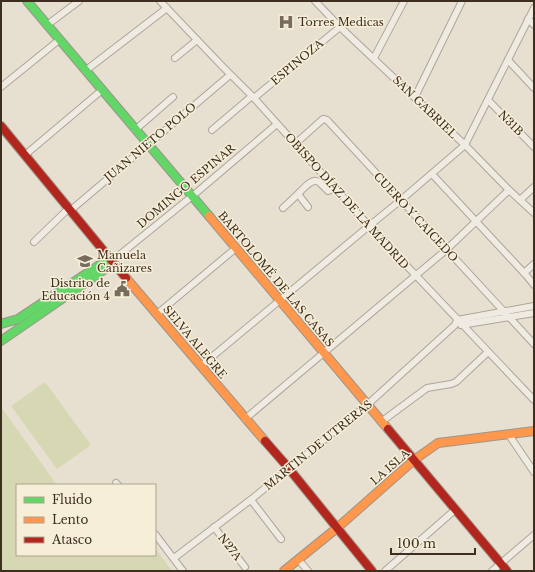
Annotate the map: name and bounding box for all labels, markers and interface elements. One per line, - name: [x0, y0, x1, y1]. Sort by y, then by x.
- hospital icon: Torres Medicas: [277, 13, 295, 31]
- place label: Torres Medicas: [298, 15, 384, 29]
- street label: ESPINOZA: [268, 36, 326, 88]
- street label: SAN GABRIEL: [390, 73, 460, 141]
- street label: JUAN NIETO POLO: [100, 99, 199, 186]
- street label: N31B: [495, 107, 527, 139]
- street label: OBISPO DÍAZ DE LA MADRID: [282, 130, 412, 272]
- street label: DOMINGO ESPINAR: [134, 141, 238, 231]
- street label: CUERO Y CAICEDO: [371, 169, 461, 265]
- street label: BARTOLOMÉ DE LAS CASAS: [215, 208, 337, 350]
- place label: Manuela Cañizares: [97, 248, 152, 275]
- school or university icon: Manuela Cañizares: [76, 252, 94, 270]
- place label: Distrito de Educación 4: [41, 276, 110, 303]
- public building icon: Distrito de Educación 4: [113, 280, 131, 298]
- street label: SELVA ALEGRE: [160, 303, 230, 381]
- street label: MARTIN DE UTRERAS: [261, 397, 375, 493]
- street label: LA ISLA: [368, 446, 413, 488]
- legend: [16, 484, 156, 556]
- text: Fluido: [52, 492, 92, 507]
- text: Lento: [52, 512, 88, 527]
- scale bar: [391, 530, 475, 556]
- street label: N27A: [215, 531, 245, 564]
- text: Atasco: [51, 532, 92, 547]
- text: 100 m: [397, 536, 436, 551]

